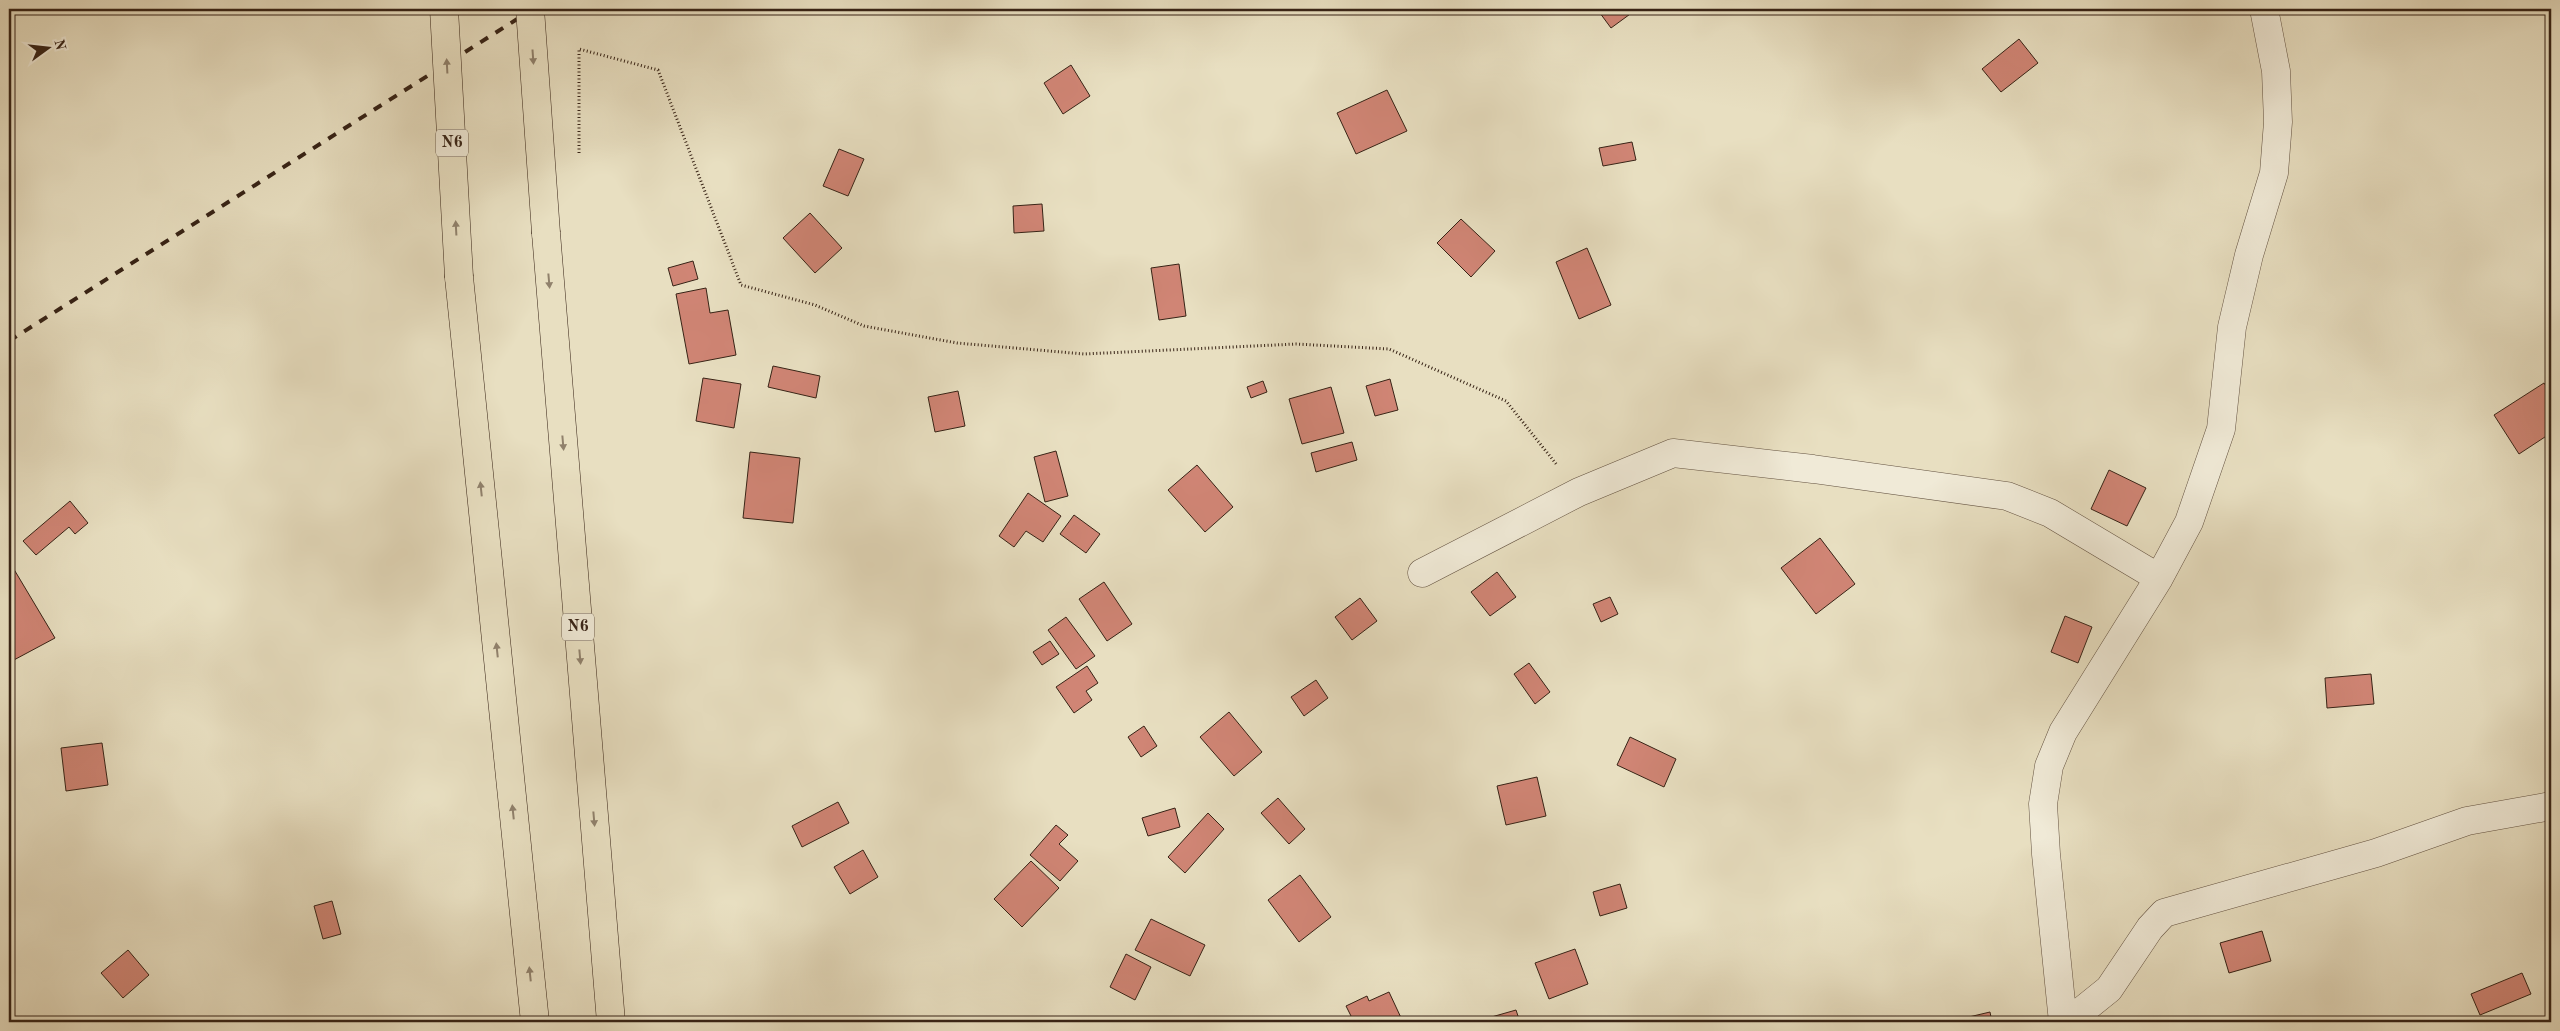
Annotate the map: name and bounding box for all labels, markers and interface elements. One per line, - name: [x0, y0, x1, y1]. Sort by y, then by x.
- north arrow: [22, 22, 72, 72]
- text: N: [51, 38, 68, 52]
- one-way arrow: [530, 50, 538, 66]
- one-way arrow: [443, 58, 451, 74]
- road number: N6: [436, 130, 468, 156]
- one-way arrow: [452, 220, 460, 236]
- one-way arrow: [545, 274, 553, 290]
- one-way arrow: [559, 435, 567, 451]
- one-way arrow: [476, 480, 484, 496]
- road number: N6: [562, 614, 594, 640]
- one-way arrow: [493, 642, 501, 658]
- one-way arrow: [577, 650, 585, 666]
- one-way arrow: [509, 804, 517, 820]
- one-way arrow: [590, 812, 598, 828]
- one-way arrow: [526, 965, 534, 981]

